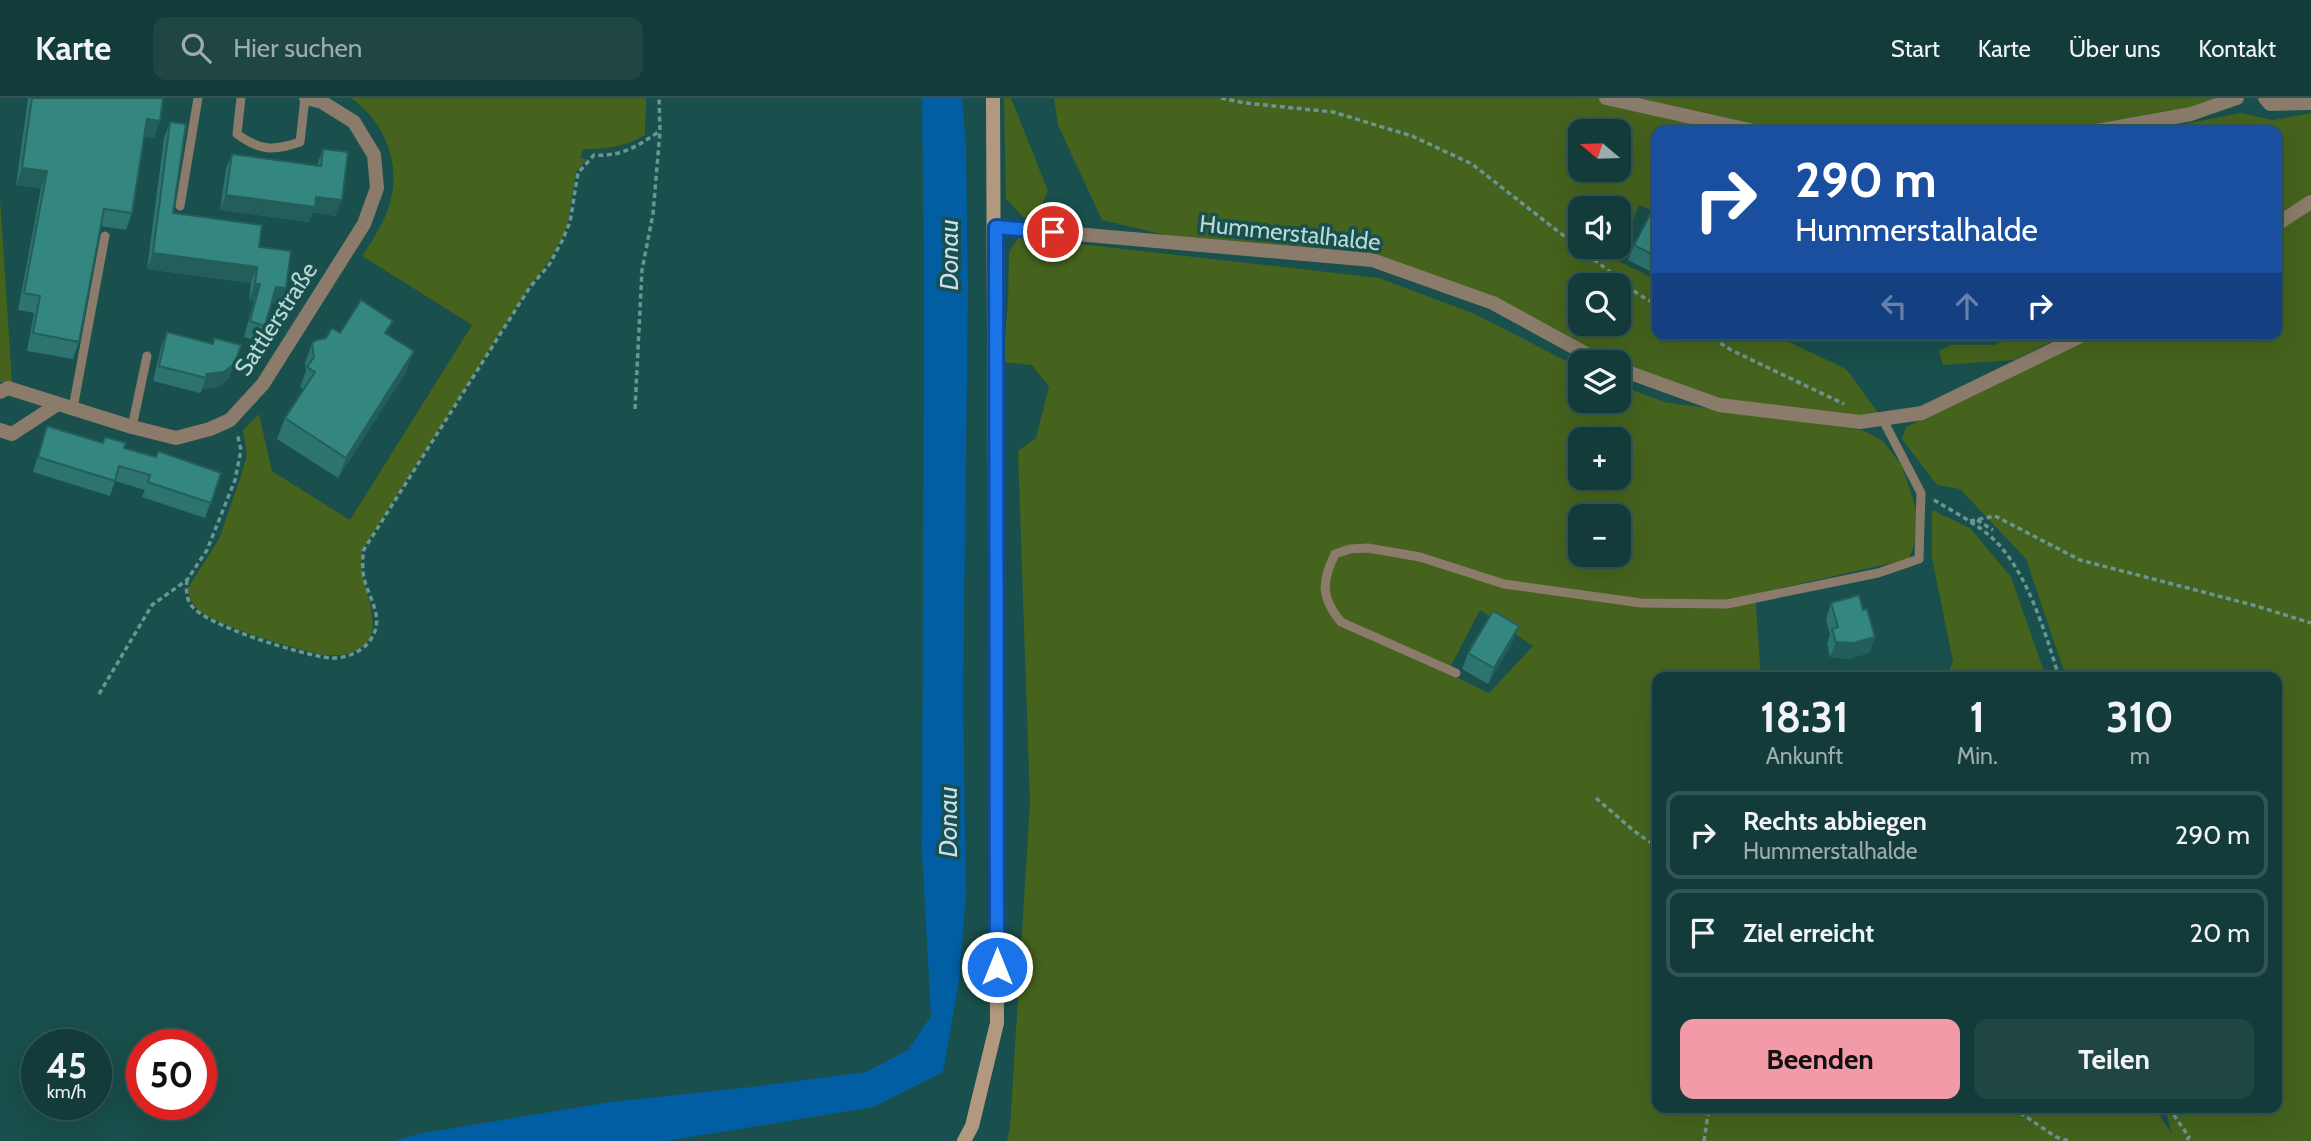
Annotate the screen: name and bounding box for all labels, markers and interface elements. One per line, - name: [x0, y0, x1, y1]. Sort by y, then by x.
- search box: [153, 17, 643, 80]
- text: Karte: [35, 28, 111, 68]
- icon: search: [177, 29, 215, 67]
- text: Hier suchen: [233, 32, 362, 64]
- text: Start: [1891, 34, 1940, 63]
- text: Karte: [1978, 34, 2031, 63]
- text: Über uns: [2069, 34, 2160, 63]
- text: Kontakt: [2198, 34, 2276, 63]
- north arrow: [1568, 119, 1631, 182]
- map controls: [1568, 119, 1631, 567]
- text: 290 m: [1795, 150, 1937, 209]
- icon: right: [1680, 154, 1771, 245]
- button: sound: [1568, 196, 1631, 259]
- pin: [1023, 202, 1083, 262]
- street label: Hummerstalhalde: [1198, 209, 1382, 256]
- text: Hummerstalhalde: [1795, 210, 2038, 249]
- icon: arrive: [1034, 213, 1072, 251]
- water label: Donau: [933, 219, 965, 290]
- street label: Sattlerstraße: [228, 256, 323, 381]
- button: search: [1568, 273, 1631, 336]
- icon: left: [1875, 287, 1913, 325]
- icon: ahead: [1948, 287, 1986, 325]
- icon: right: [2021, 287, 2059, 325]
- button: layers: [1568, 350, 1631, 413]
- button: +: [1568, 427, 1631, 490]
- button: −: [1568, 504, 1631, 567]
- text: 18:31: [1760, 691, 1849, 743]
- text: 1: [1970, 691, 1985, 743]
- text: 310: [2106, 691, 2174, 743]
- text: Ankunft: [1766, 742, 1843, 770]
- text: Min.: [1957, 742, 1998, 770]
- text: m: [2130, 742, 2150, 770]
- water label: Donau: [932, 786, 964, 857]
- text: Rechts abbiegen: [1743, 805, 1927, 837]
- icon: right: [1684, 816, 1722, 854]
- text: 290 m: [2175, 819, 2250, 851]
- text: Hummerstalhalde: [1743, 837, 1918, 865]
- icon: arrive: [1684, 914, 1722, 952]
- text: Ziel erreicht: [1743, 917, 1874, 949]
- text: 20 m: [2190, 917, 2250, 949]
- position arrow: [960, 930, 1034, 1004]
- button: Beenden: [1680, 1019, 1960, 1099]
- button: Teilen: [1974, 1019, 2254, 1099]
- speed limit sign: 50: [126, 1029, 217, 1120]
- text: 45: [46, 1044, 87, 1087]
- text: km/h: [47, 1081, 86, 1103]

